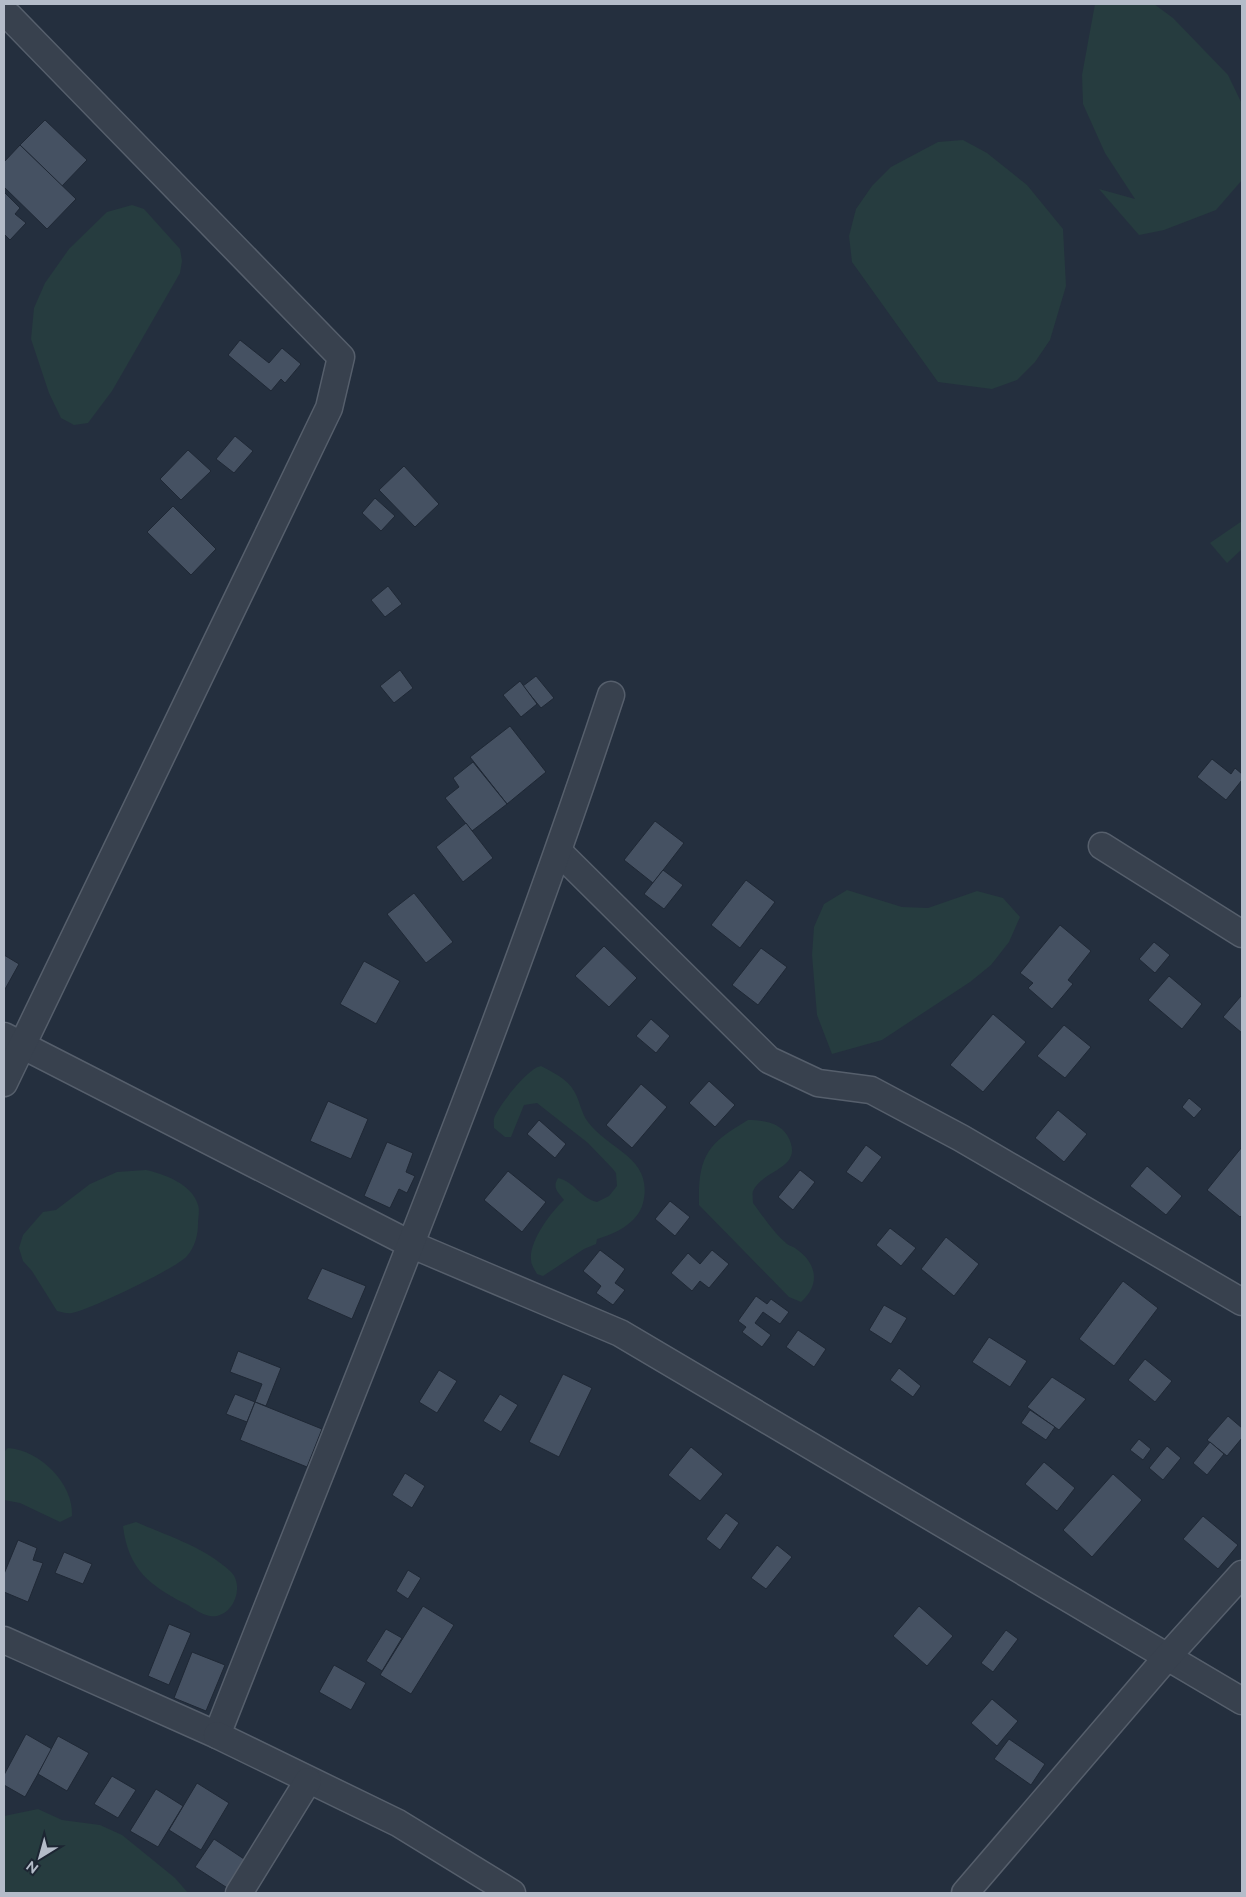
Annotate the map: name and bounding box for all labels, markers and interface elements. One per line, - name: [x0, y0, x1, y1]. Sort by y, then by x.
- north arrow: [15, 1832, 65, 1882]
- text: N: [23, 1858, 41, 1877]

